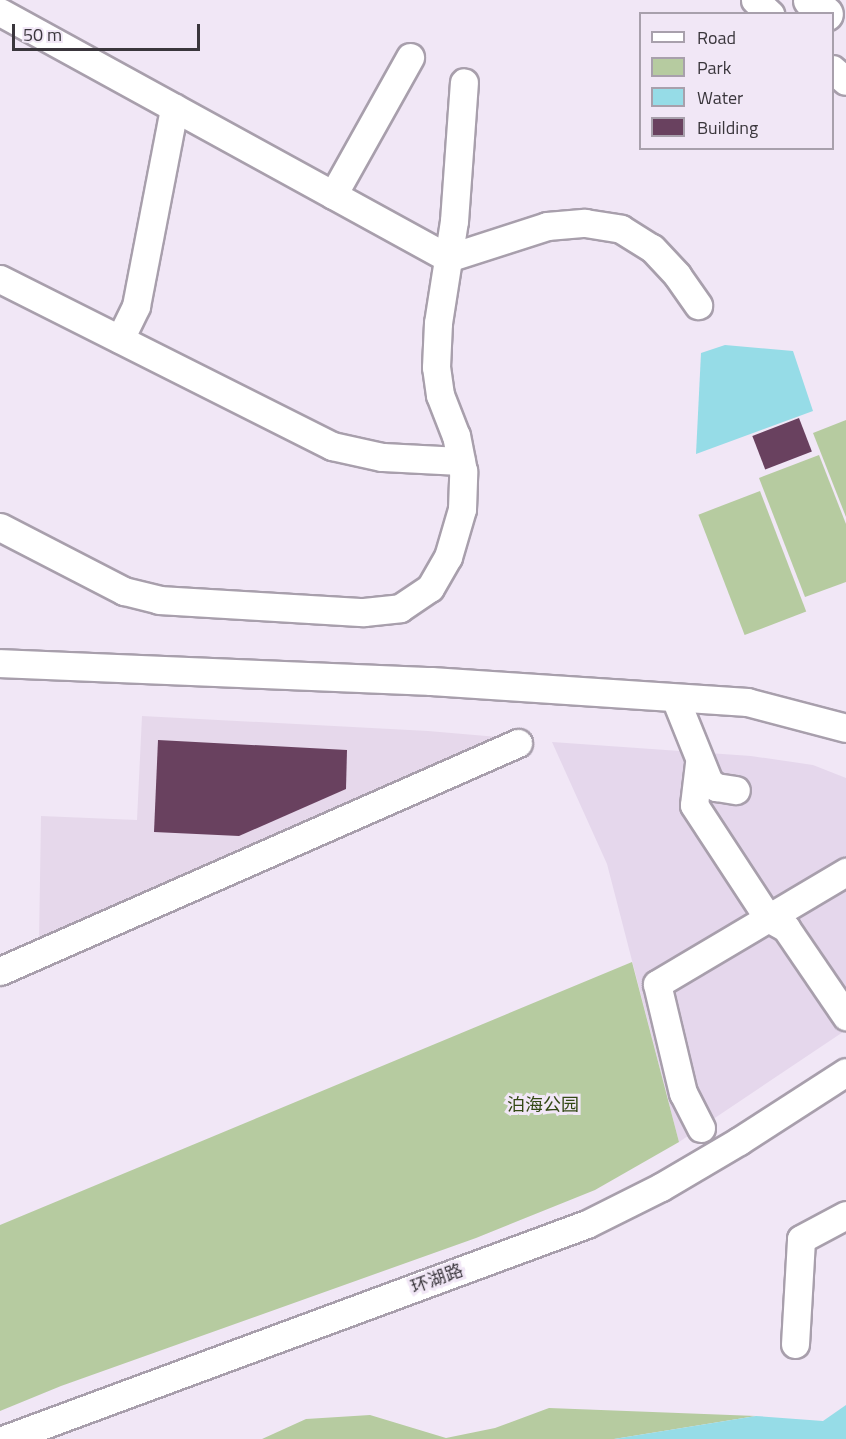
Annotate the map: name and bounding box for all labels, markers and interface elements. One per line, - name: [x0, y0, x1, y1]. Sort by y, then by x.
- scale bar: [15, 12, 202, 50]
- legend: [639, 12, 834, 150]
- text: 50 m: [23, 21, 62, 48]
- text: Road: [697, 24, 736, 51]
- text: Park: [697, 54, 731, 81]
- text: Water: [697, 84, 743, 111]
- text: Building: [697, 114, 758, 141]
- park label: 泊海公园: [507, 1094, 579, 1116]
- street label: 环湖路: [408, 1260, 466, 1298]

